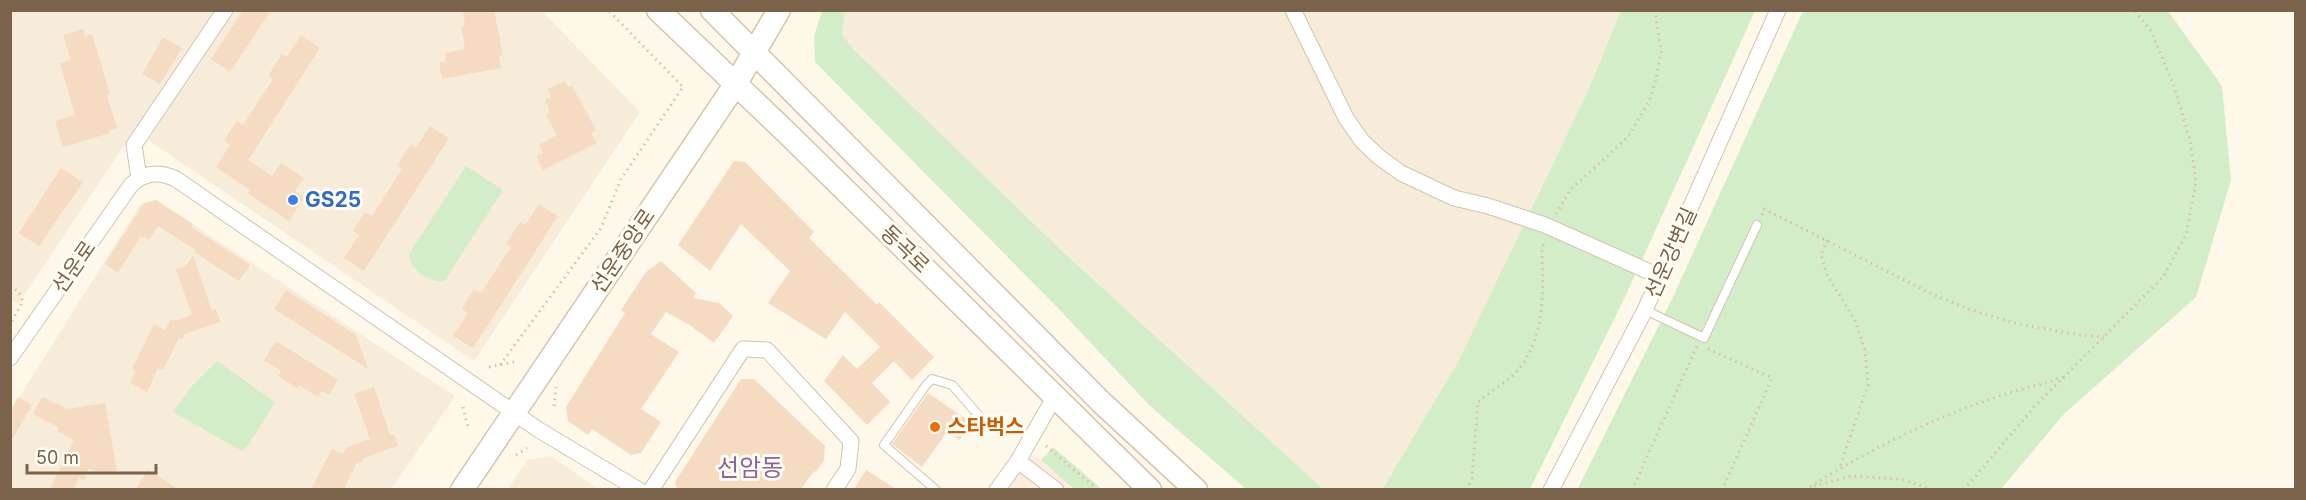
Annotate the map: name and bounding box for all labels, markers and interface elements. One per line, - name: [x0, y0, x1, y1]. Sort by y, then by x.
- place label: GS25: [305, 187, 361, 212]
- marker: GS25: [286, 193, 300, 207]
- street label: 선운중앙로: [585, 204, 660, 298]
- street label: 선운강변길: [1639, 204, 1702, 302]
- street label: 동곡로: [876, 220, 935, 278]
- street label: 선운로: [47, 236, 100, 298]
- place label: 스타벅스: [947, 414, 1024, 439]
- marker: 스타벅스: [928, 420, 942, 434]
- scale bar: [27, 437, 156, 475]
- text: 50 m: [36, 447, 79, 468]
- district label: 선암동: [717, 453, 783, 482]

